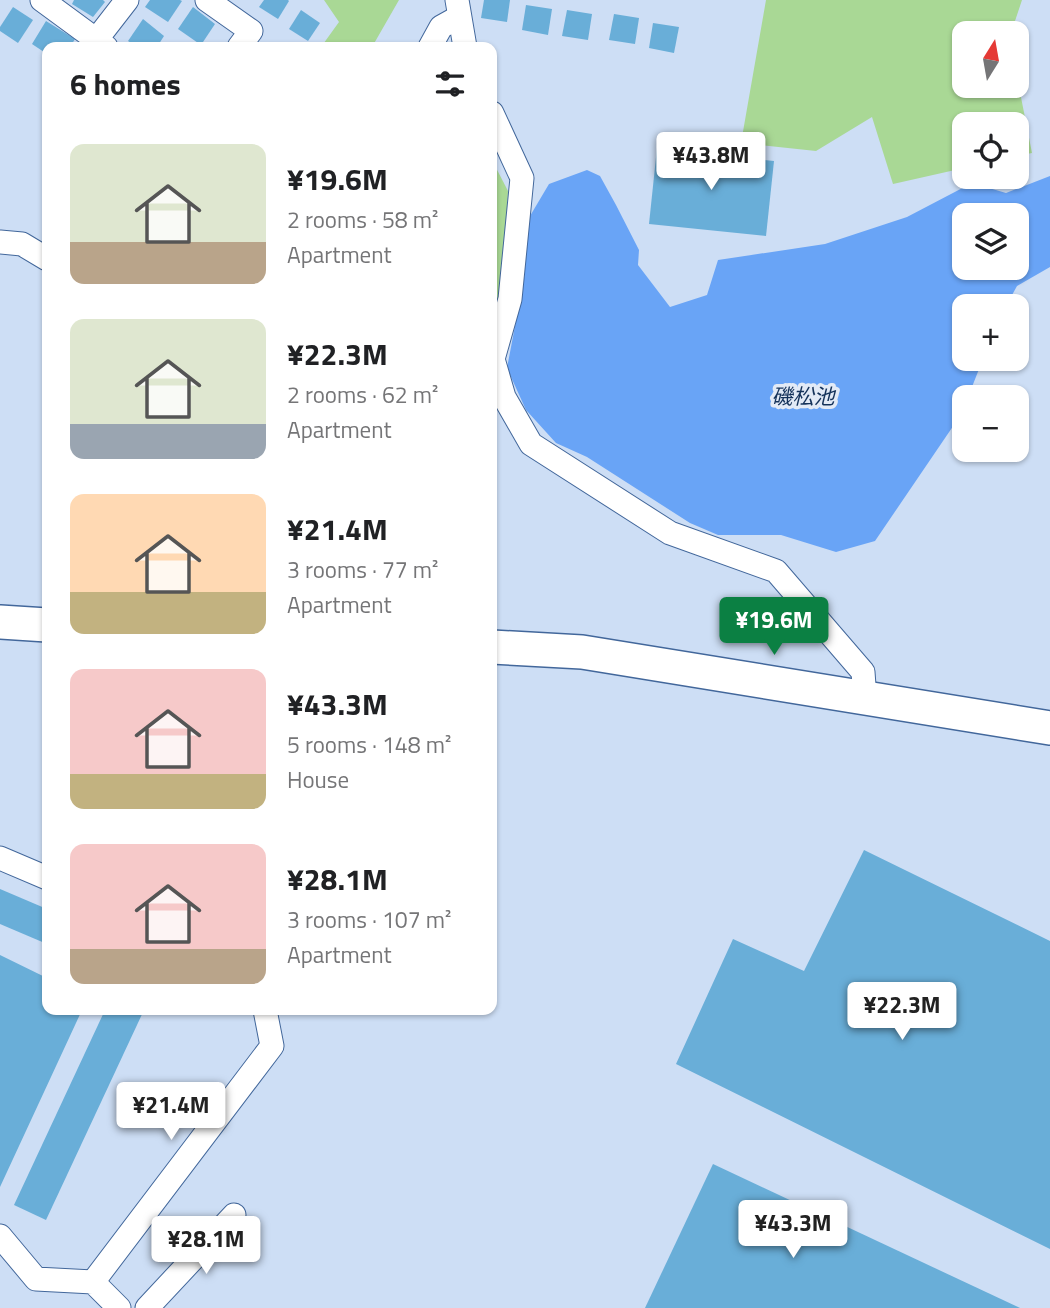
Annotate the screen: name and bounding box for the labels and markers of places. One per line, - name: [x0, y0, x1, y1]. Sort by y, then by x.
- pin: ¥43.8M: [654, 132, 768, 192]
- pin: ¥19.6M: [717, 598, 831, 657]
- pin: ¥22.3M: [845, 982, 959, 1042]
- pin: ¥21.4M: [114, 1082, 228, 1142]
- pin: ¥43.3M: [736, 1200, 850, 1260]
- pin: ¥28.1M: [149, 1216, 263, 1276]

